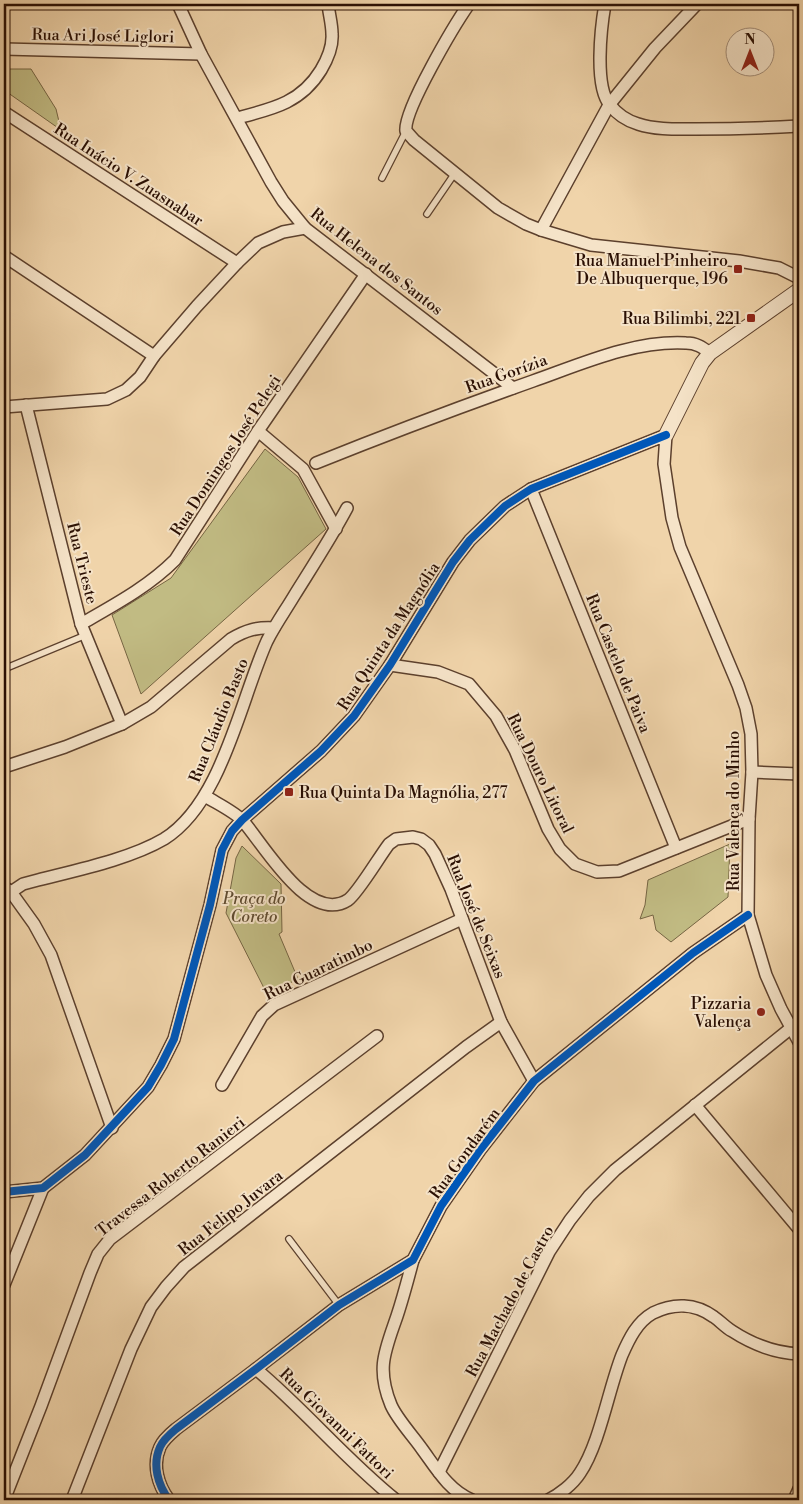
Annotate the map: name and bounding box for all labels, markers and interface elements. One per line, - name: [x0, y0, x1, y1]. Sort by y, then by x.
- street label: Rua Ari José Liglori: [31, 25, 175, 47]
- north arrow: [726, 28, 776, 78]
- text: N: [744, 31, 756, 49]
- street label: Rua Inácio V. Zuasnabar: [50, 119, 207, 231]
- street label: Rua Helena dos Santos: [306, 204, 447, 320]
- place label: Rua Manuel Pinheiro De Albuquerque, 196: [575, 251, 728, 289]
- marker: Rua Manuel Pinheiro De Albuquerque, 196: [732, 263, 744, 275]
- place label: Rua Bilimbi, 221: [622, 309, 741, 329]
- marker: Rua Bilimbi, 221: [745, 312, 757, 324]
- street label: Rua Gorízia: [463, 350, 551, 398]
- street label: Rua Domingos José Pelegi: [166, 371, 285, 540]
- street label: Rua Trieste: [62, 520, 102, 606]
- street label: Rua Quinta da Magnólia: [333, 558, 445, 715]
- street label: Rua Castelo de Paiva: [581, 591, 655, 737]
- street label: Rua Cláudio Basto: [185, 655, 253, 785]
- street label: Rua Douro Litoral: [502, 710, 578, 837]
- street label: Rua Valença do Minho: [724, 731, 744, 891]
- place label: Rua Quinta Da Magnólia, 277: [299, 783, 508, 803]
- marker: Rua Quinta Da Magnólia, 277: [283, 786, 295, 798]
- street label: Rua José de Seixas: [442, 851, 510, 981]
- park label: Praça do Coreto: [222, 889, 285, 927]
- street label: Rua Guaratimbo: [261, 935, 376, 1005]
- place label: Pizzaria Valença: [691, 994, 752, 1032]
- marker: Pizzaria Valença: [755, 1006, 767, 1018]
- street label: Rua Gondarém: [425, 1104, 505, 1203]
- street label: Travessa Roberto Ranieri: [92, 1112, 249, 1241]
- street label: Rua Felipo Juvara: [174, 1165, 288, 1260]
- street label: Rua Machado de Castro: [461, 1222, 558, 1381]
- street label: Rua Giovanni Fattori: [275, 1364, 398, 1483]

